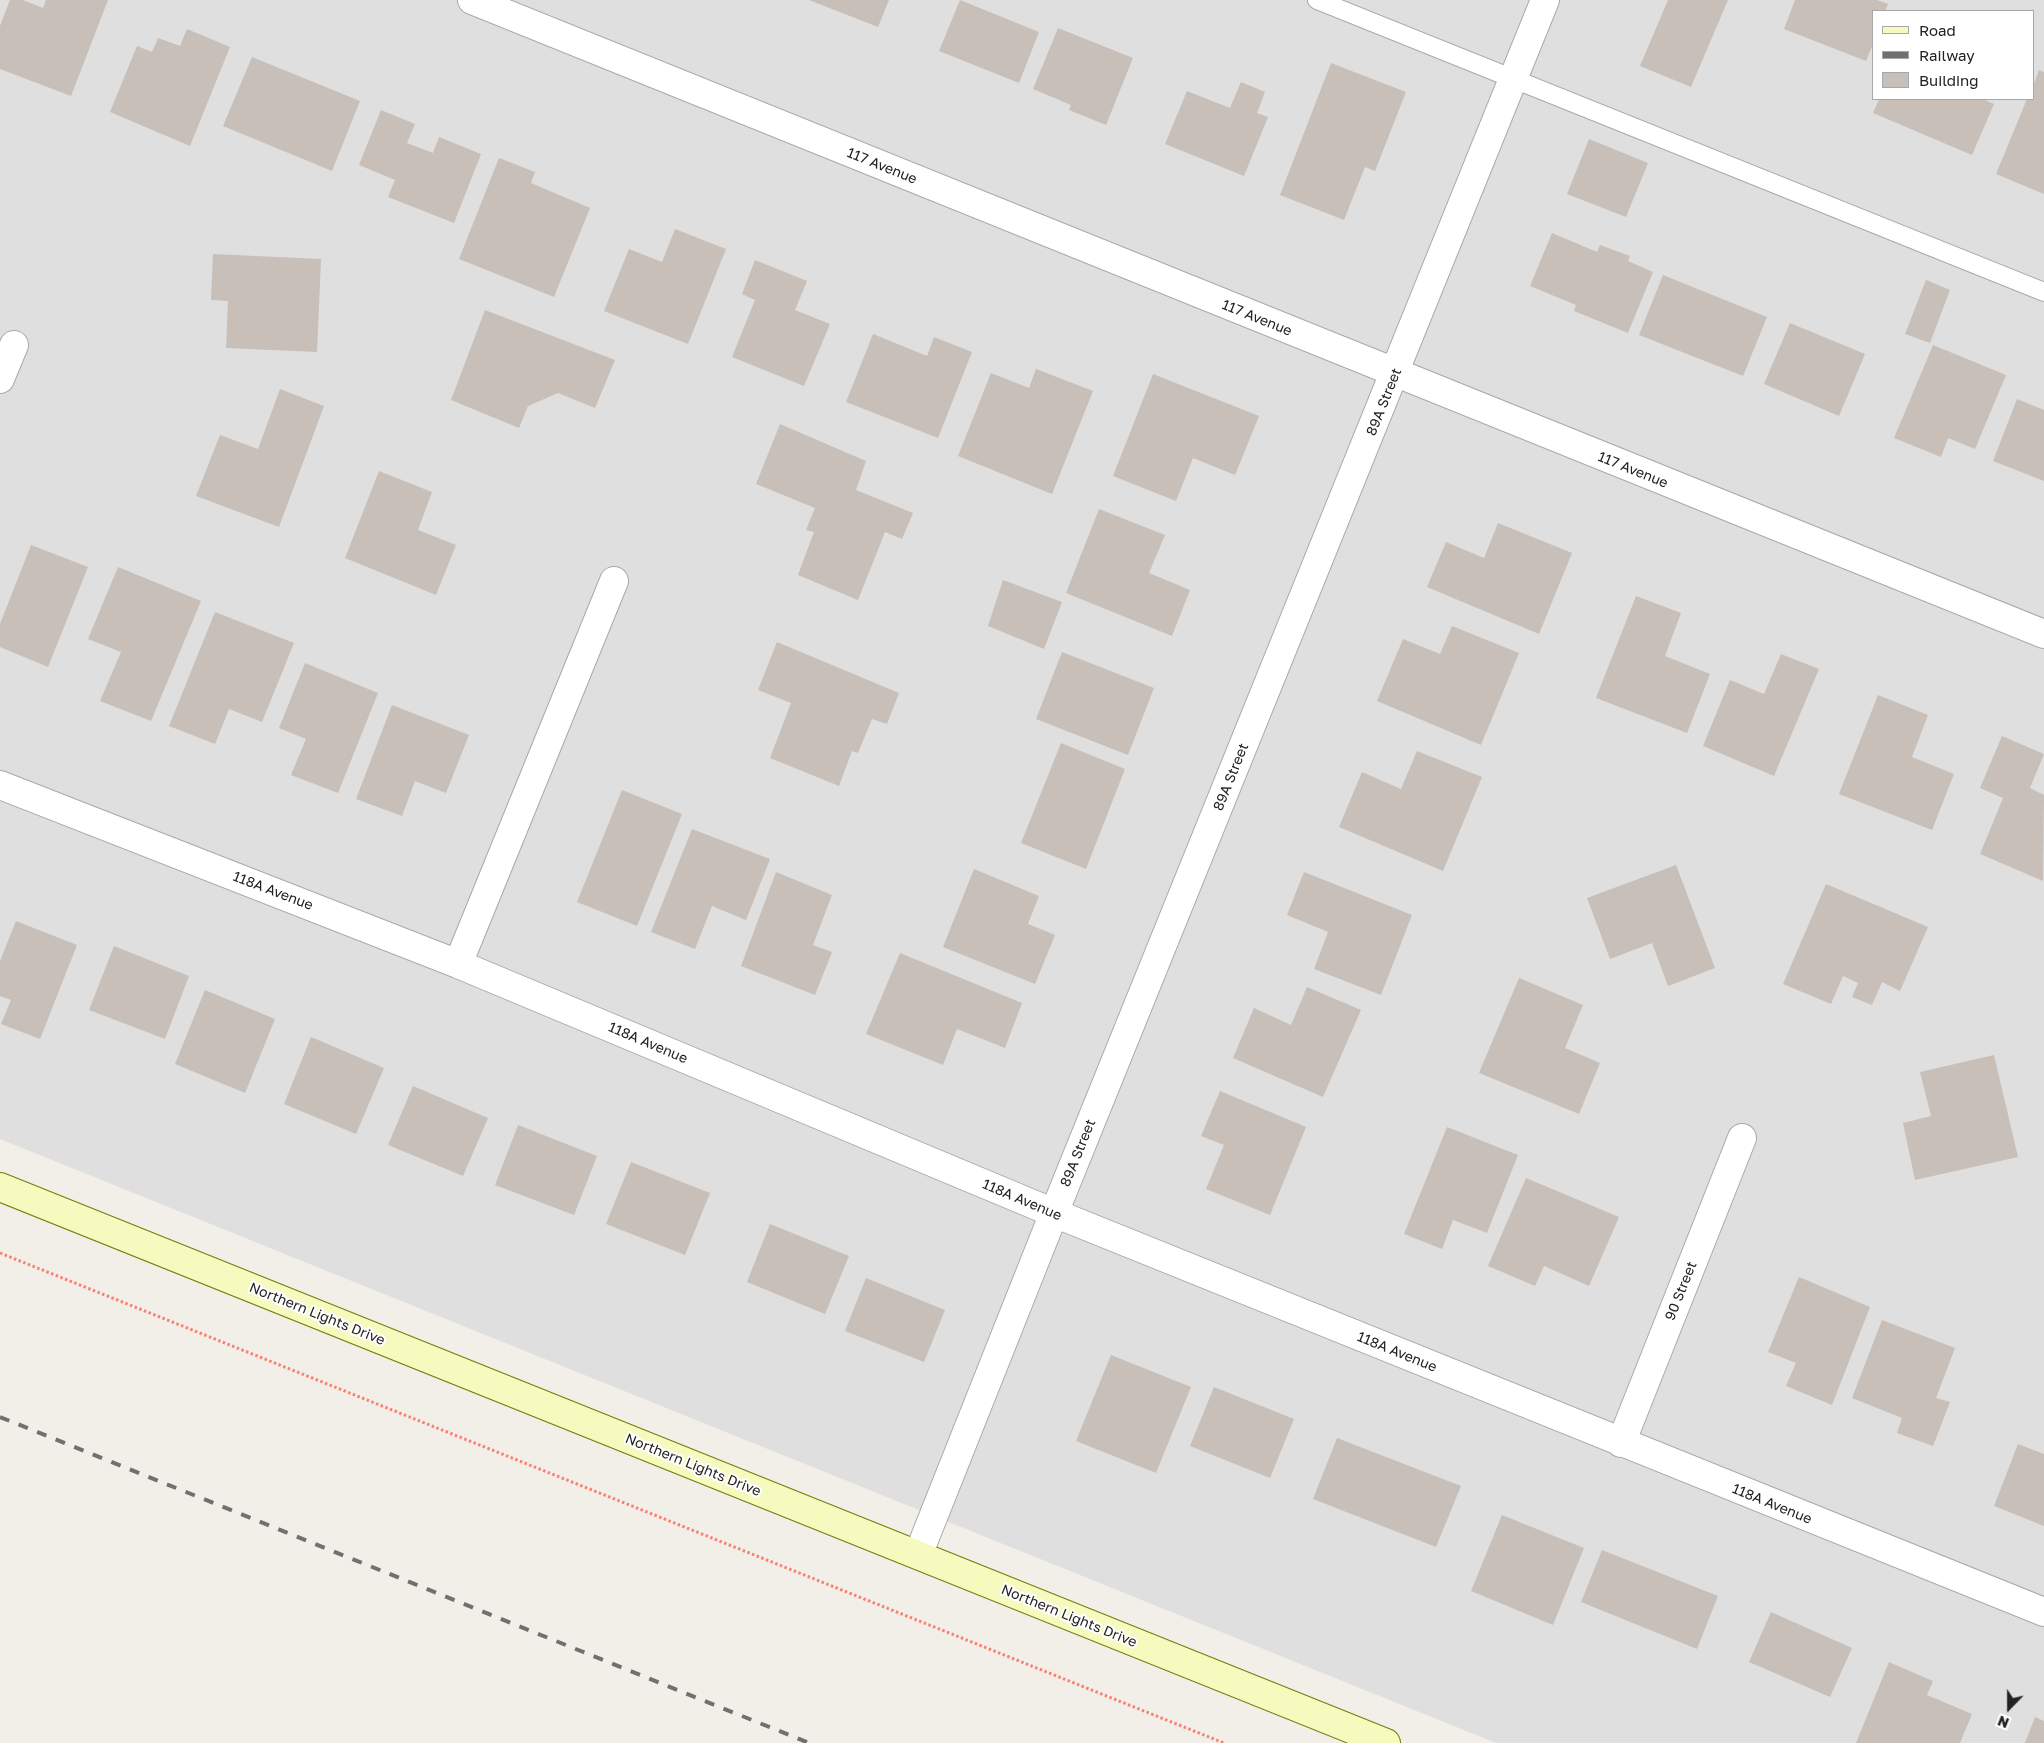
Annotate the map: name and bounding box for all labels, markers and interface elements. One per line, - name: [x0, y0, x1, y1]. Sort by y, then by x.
- legend: [1872, 10, 2034, 100]
- text: Road: [1919, 21, 1956, 39]
- text: Railway: [1919, 46, 1975, 64]
- text: Building: [1919, 71, 1979, 89]
- street label: 117 Avenue: [845, 144, 919, 188]
- street label: 117 Avenue: [1220, 296, 1294, 340]
- street label: 89A Street: [1363, 366, 1405, 438]
- street label: 117 Avenue: [1596, 448, 1670, 492]
- street label: 89A Street: [1210, 741, 1252, 813]
- street label: 118A Avenue: [231, 868, 315, 914]
- street label: 118A Avenue: [606, 1019, 690, 1067]
- street label: 89A Street: [1057, 1117, 1099, 1189]
- street label: 118A Avenue: [980, 1176, 1064, 1224]
- street label: 90 Street: [1662, 1259, 1700, 1323]
- street label: Northern Lights Drive: [247, 1279, 387, 1349]
- street label: 118A Avenue: [1355, 1328, 1439, 1376]
- street label: Northern Lights Drive: [623, 1430, 763, 1500]
- street label: 118A Avenue: [1730, 1480, 1814, 1528]
- street label: Northern Lights Drive: [999, 1581, 1139, 1651]
- north arrow: [1984, 1683, 2034, 1733]
- text: N: [1995, 1713, 2011, 1732]

